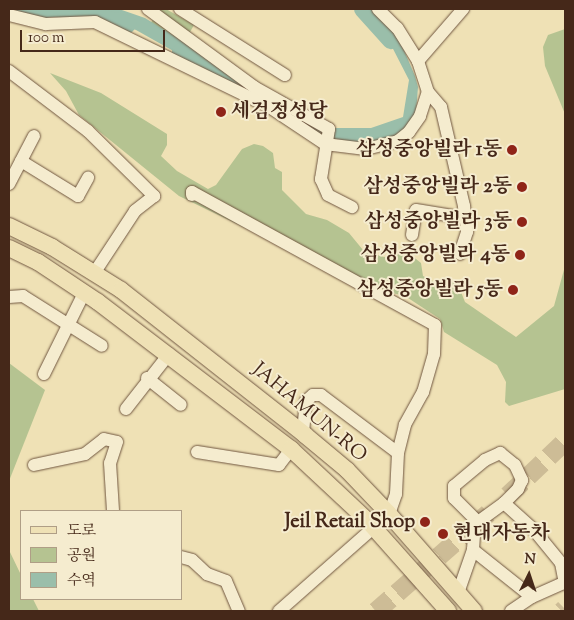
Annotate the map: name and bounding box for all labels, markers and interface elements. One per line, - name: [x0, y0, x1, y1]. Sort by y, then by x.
- scale bar: [22, 20, 168, 52]
- text: 100 m: [28, 28, 64, 49]
- place label: 세검정성당: [231, 100, 328, 124]
- marker: 세검정성당: [215, 106, 227, 118]
- place label: 삼성중앙빌라 1동: [356, 138, 502, 162]
- marker: 삼성중앙빌라 1동: [506, 144, 518, 156]
- place label: 삼성중앙빌라 2동: [363, 175, 512, 199]
- marker: 삼성중앙빌라 2동: [516, 181, 528, 193]
- place label: 삼성중앙빌라 3동: [364, 210, 512, 234]
- marker: 삼성중앙빌라 3동: [516, 216, 528, 228]
- place label: 삼성중앙빌라 4동: [360, 243, 510, 267]
- marker: 삼성중앙빌라 4동: [514, 249, 526, 261]
- place label: 삼성중앙빌라 5동: [357, 278, 503, 302]
- marker: 삼성중앙빌라 5동: [507, 284, 519, 296]
- street label: JAHAMUN-RO: [247, 358, 371, 468]
- legend: [20, 510, 182, 600]
- place label: Jeil Retail Shop: [284, 510, 415, 534]
- marker: Jeil Retail Shop: [419, 516, 431, 528]
- text: 도로: [67, 521, 96, 542]
- place label: 현대자동차: [453, 522, 550, 546]
- marker: 현대자동차: [437, 528, 449, 540]
- text: 공원: [67, 546, 96, 567]
- north arrow: [504, 550, 554, 600]
- text: N: [524, 550, 536, 570]
- text: 수역: [67, 571, 96, 592]

